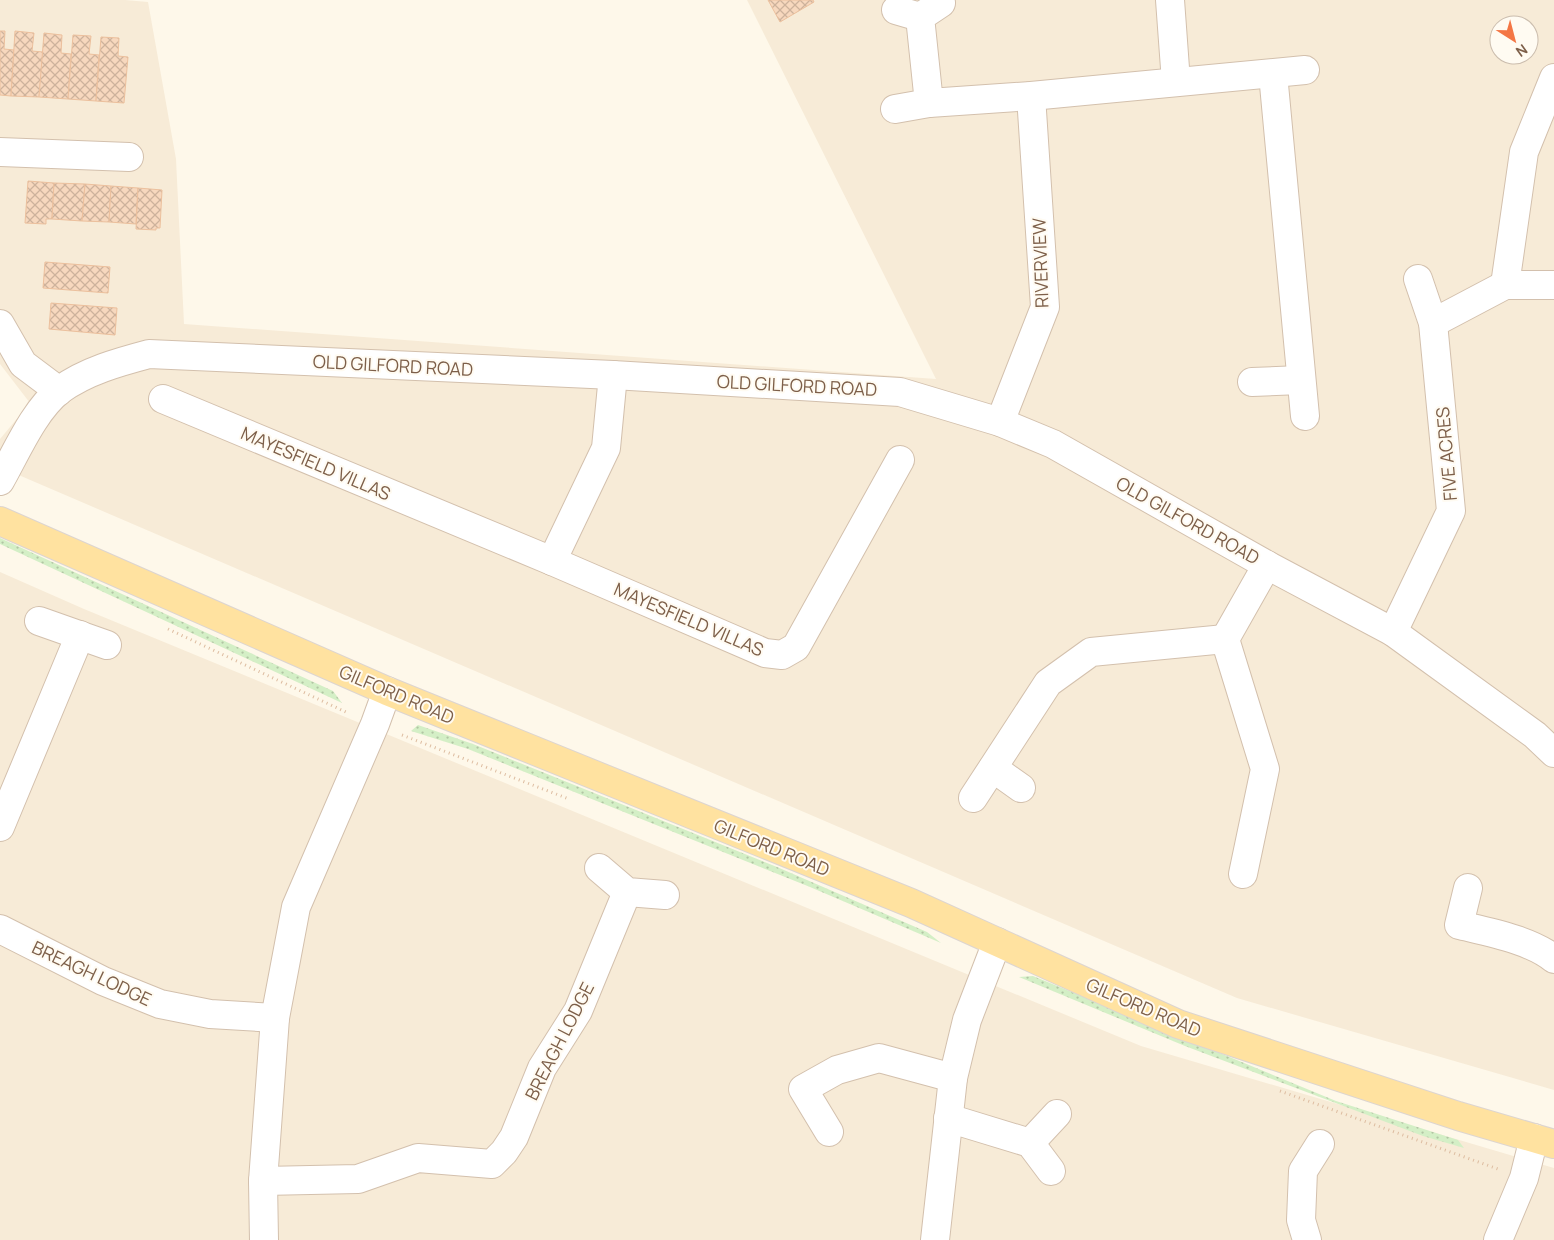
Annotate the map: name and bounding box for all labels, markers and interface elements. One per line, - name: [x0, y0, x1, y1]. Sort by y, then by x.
- north arrow: [1489, 15, 1539, 65]
- text: N: [1512, 40, 1532, 62]
- street label: RIVERVIEW: [1026, 217, 1054, 308]
- street label: OLD GILFORD ROAD: [312, 349, 474, 381]
- street label: OLD GILFORD ROAD: [716, 369, 878, 401]
- street label: FIVE ACRES: [1430, 406, 1462, 502]
- street label: MAYESFIELD VILLAS: [238, 421, 394, 505]
- street label: OLD GILFORD ROAD: [1112, 471, 1264, 569]
- street label: MAYESFIELD VILLAS: [611, 577, 767, 661]
- street label: GILFORD ROAD: [336, 659, 458, 729]
- street label: GILFORD ROAD: [711, 813, 833, 881]
- street label: BREAGH LODGE: [28, 935, 156, 1011]
- street label: GILFORD ROAD: [1083, 972, 1205, 1042]
- street label: BREAGH LODGE: [519, 978, 599, 1104]

